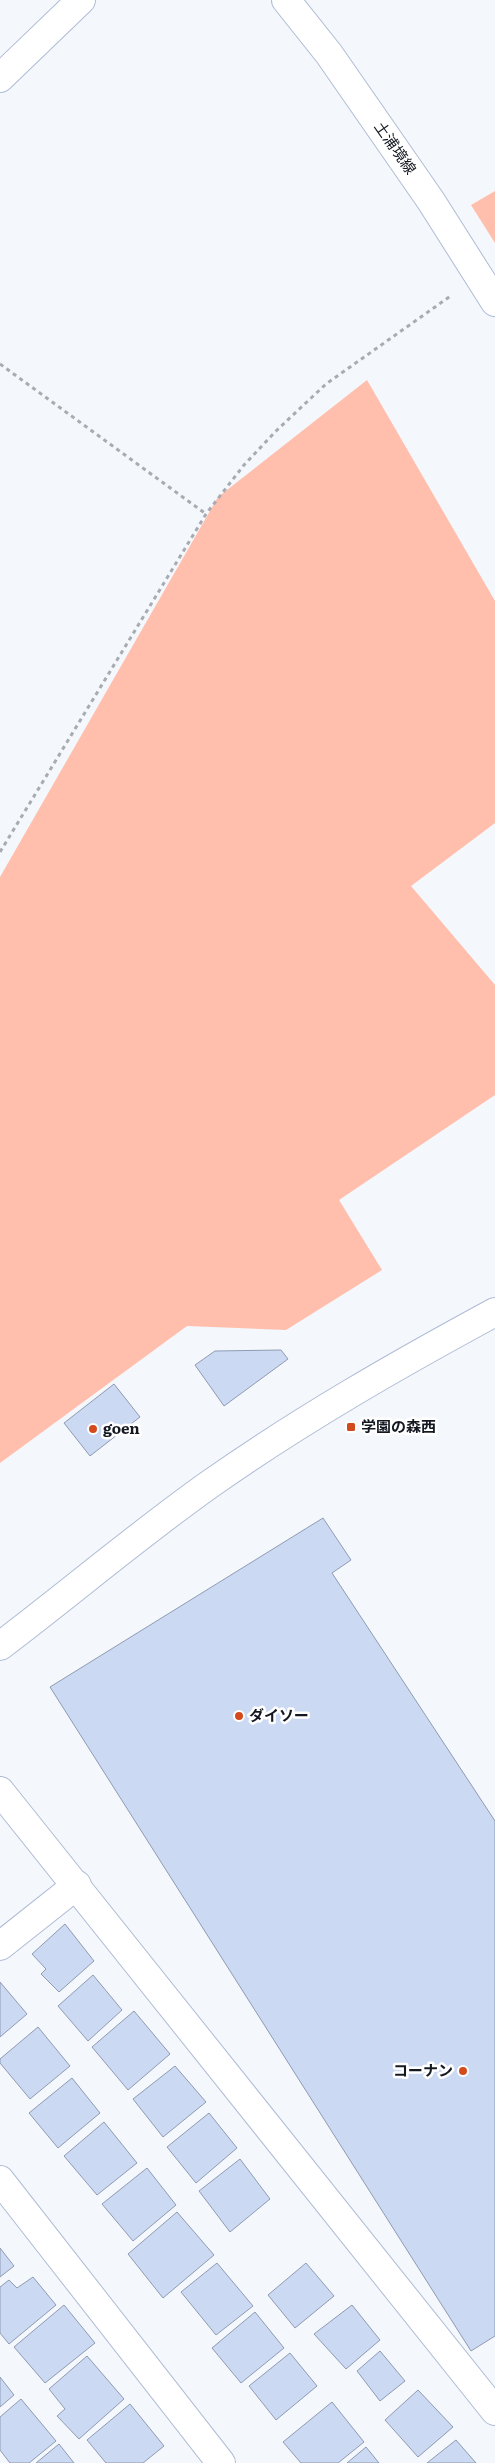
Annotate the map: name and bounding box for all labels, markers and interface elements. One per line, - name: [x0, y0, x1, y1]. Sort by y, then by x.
- street label: 土浦境線: [370, 116, 423, 178]
- place label: 学園の森西: [361, 1414, 436, 1437]
- place label: goen: [103, 1416, 140, 1439]
- marker: 学園の森西: [345, 1421, 357, 1433]
- marker: goen: [87, 1423, 99, 1435]
- place label: ダイソー: [249, 1703, 309, 1726]
- marker: ダイソー: [233, 1710, 245, 1722]
- place label: コーナン: [393, 2058, 453, 2081]
- marker: コーナン: [457, 2065, 469, 2077]

